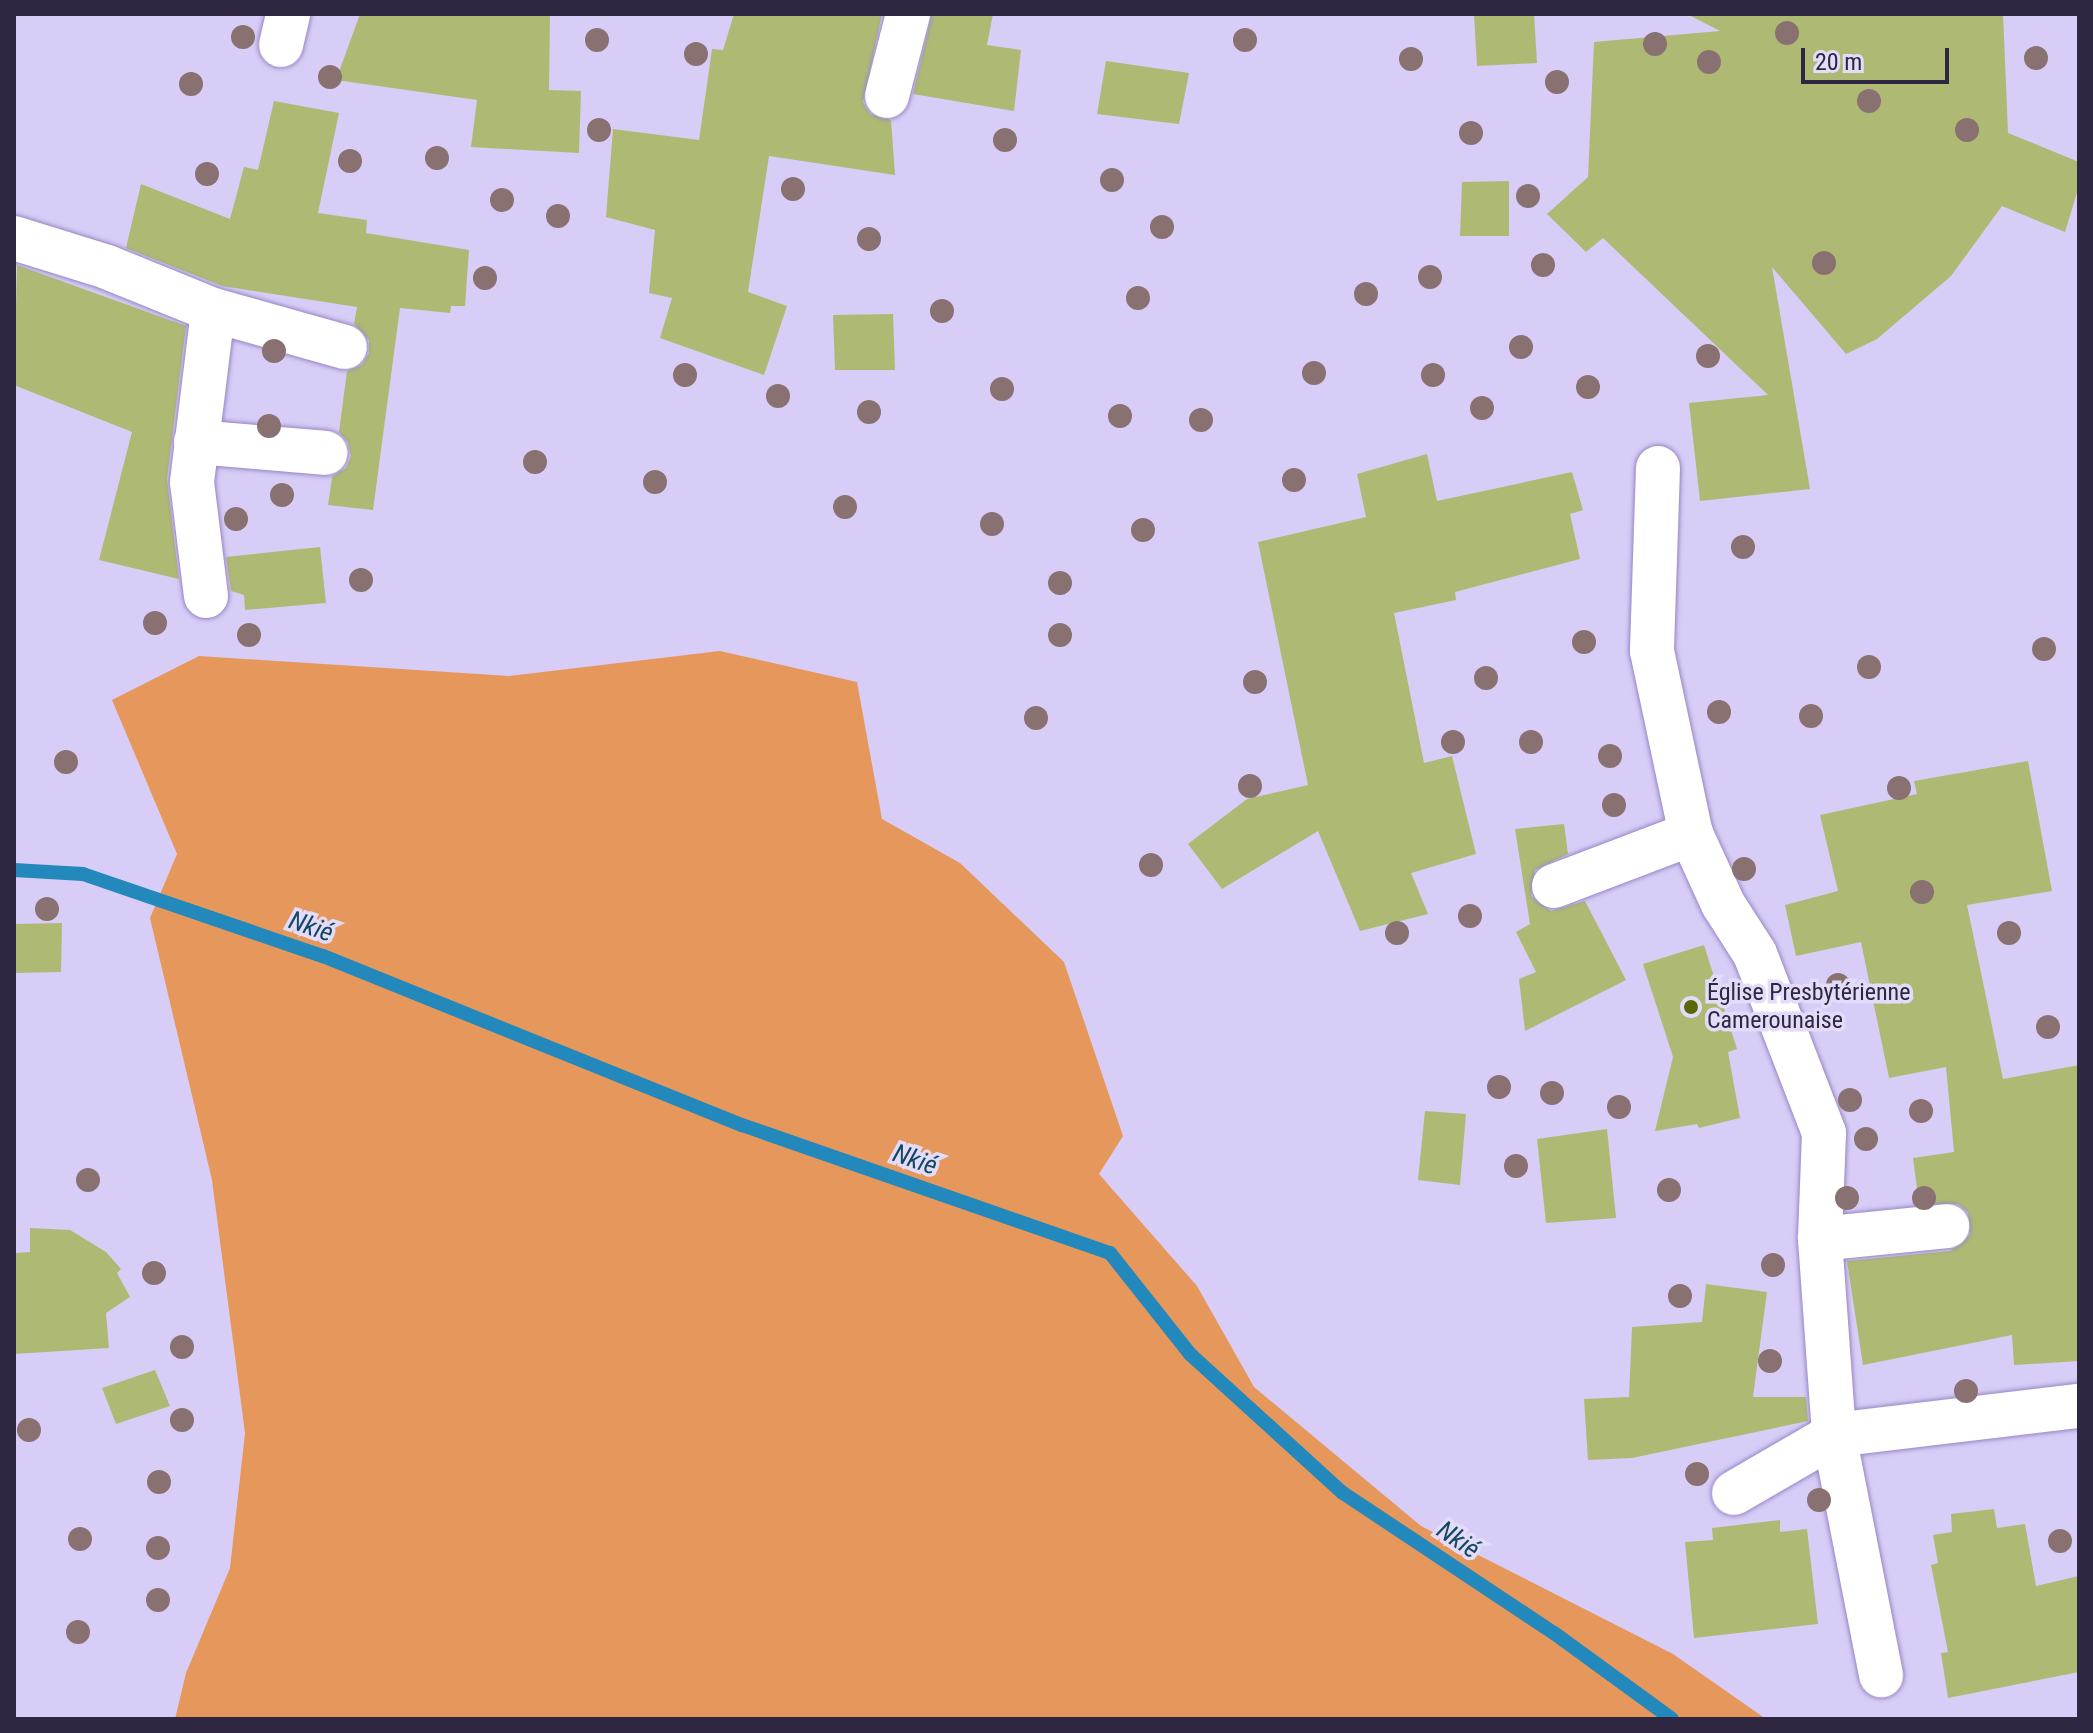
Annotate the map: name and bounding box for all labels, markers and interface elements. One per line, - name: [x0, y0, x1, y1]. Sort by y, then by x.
- scale bar: [1805, 32, 1953, 82]
- text: 20 m: [1815, 48, 1862, 76]
- water label: Nkié: [285, 905, 337, 949]
- place label: Église Presbytérienne Camerounaise: [1707, 979, 1910, 1035]
- marker: Église Presbytérienne Camerounaise: [1682, 998, 1700, 1016]
- water label: Nkié: [889, 1138, 941, 1182]
- water label: Nkié: [1431, 1515, 1485, 1565]

